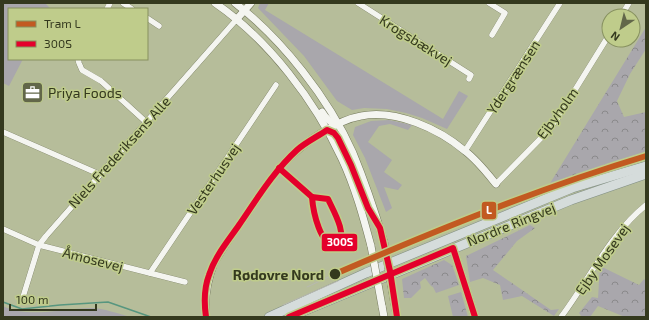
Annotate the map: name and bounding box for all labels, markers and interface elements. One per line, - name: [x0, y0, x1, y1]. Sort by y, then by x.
- legend: [8, 8, 148, 60]
- north arrow: [601, 8, 641, 48]
- street label: Krogsbækvej: [377, 11, 455, 69]
- text: Tram L: [44, 16, 81, 30]
- text: N: [608, 29, 622, 44]
- text: 300S: [44, 36, 72, 50]
- street label: Ydergrænsen: [483, 37, 543, 117]
- office icon: Priya Foods: [20, 79, 46, 105]
- place label: Priya Foods: [48, 84, 122, 101]
- street label: Ejbyholm: [533, 84, 581, 142]
- street label: Niels Frederiksens Alle: [64, 93, 174, 211]
- street label: Vesterhusvej: [183, 140, 243, 218]
- street label: Nordre Ringvej: [464, 199, 558, 249]
- line badge: L: [481, 201, 497, 220]
- text: L: [486, 203, 492, 216]
- street label: Ejby Mosevej: [571, 220, 633, 298]
- line badge: 300S: [321, 233, 358, 252]
- text: 300S: [327, 235, 354, 248]
- street label: Åmosevej: [61, 243, 125, 275]
- place label: Rødovre Nord: [233, 266, 324, 283]
- marker: Rødovre Nord: [328, 267, 342, 281]
- scale bar: [10, 286, 96, 312]
- text: 100 m: [16, 292, 48, 306]

